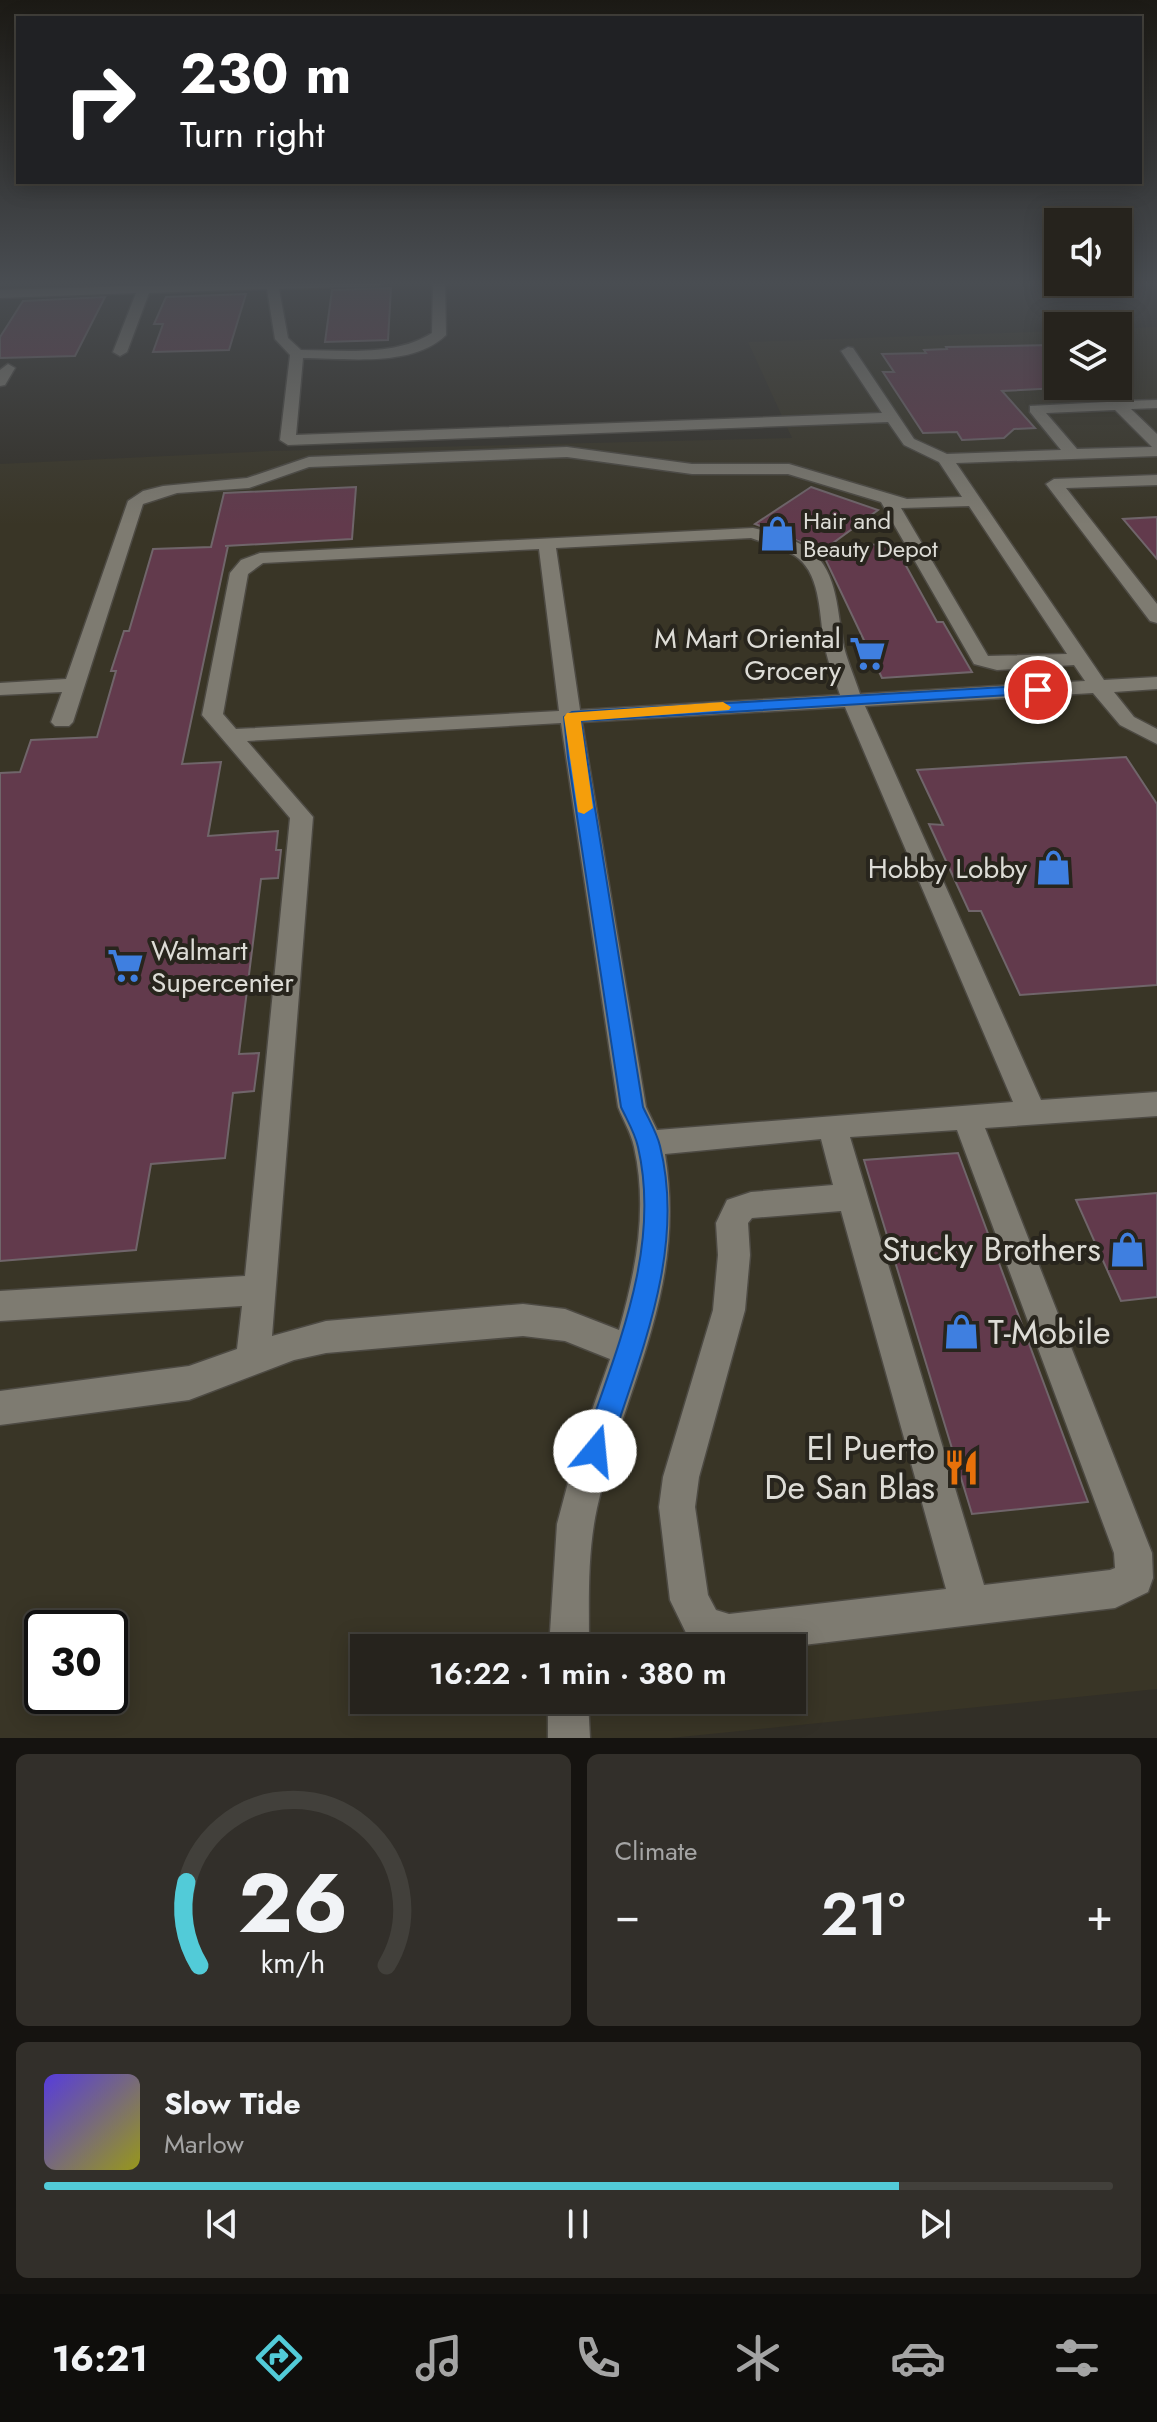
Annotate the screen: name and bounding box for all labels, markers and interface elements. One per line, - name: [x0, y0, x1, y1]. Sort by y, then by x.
- text: 230 m: [180, 33, 351, 114]
- icon: right: [48, 48, 152, 152]
- text: Turn right: [180, 108, 325, 160]
- map controls: [1044, 208, 1132, 400]
- button: sound: [1044, 208, 1132, 296]
- button: layers: [1044, 312, 1132, 400]
- place label: Hair and Beauty Depot: [803, 503, 938, 566]
- shop icon: Hair and Beauty Depot: [758, 515, 796, 553]
- place label: M Mart Oriental Grocery: [654, 618, 842, 691]
- supermarket icon: M Mart Oriental Grocery: [848, 635, 886, 673]
- pin: [1004, 656, 1072, 724]
- icon: arrive: [1016, 668, 1060, 712]
- place label: Hobby Lobby: [868, 848, 1028, 889]
- shop icon: Hobby Lobby: [1034, 849, 1072, 887]
- place label: Walmart Supercenter: [151, 930, 294, 1003]
- supermarket icon: Walmart Supercenter: [106, 947, 144, 985]
- place label: Stucky Brothers: [882, 1225, 1101, 1274]
- shop icon: Stucky Brothers: [1108, 1230, 1146, 1268]
- place label: T-Mobile: [988, 1308, 1111, 1357]
- shop icon: T-Mobile: [943, 1313, 981, 1351]
- position arrow: [553, 1409, 637, 1493]
- place label: El Puerto De San Blas: [764, 1424, 935, 1512]
- restaurant icon: El Puerto De San Blas: [942, 1449, 980, 1487]
- speed limit sign: 30: [24, 1610, 128, 1714]
- text: 16:22 · 1 min · 380 m: [429, 1652, 727, 1695]
- text: Climate: [615, 1832, 697, 1870]
- text: 26: [238, 1843, 348, 1963]
- text: 21°: [821, 1871, 906, 1958]
- text: −: [615, 1883, 640, 1947]
- text: +: [1086, 1883, 1113, 1947]
- text: km/h: [261, 1942, 326, 1984]
- text: Slow Tide: [164, 2082, 301, 2125]
- text: Marlow: [164, 2125, 244, 2163]
- icon: previous: [200, 2202, 244, 2246]
- icon: pause: [556, 2202, 600, 2246]
- icon: next: [913, 2202, 957, 2246]
- icon: directions: [251, 2330, 307, 2386]
- icon: music: [411, 2330, 467, 2386]
- icon: phone: [570, 2330, 626, 2386]
- icon: climate: [730, 2330, 786, 2386]
- icon: car: [890, 2330, 946, 2386]
- icon: filters: [1049, 2330, 1105, 2386]
- text: 16:21: [52, 2332, 148, 2384]

